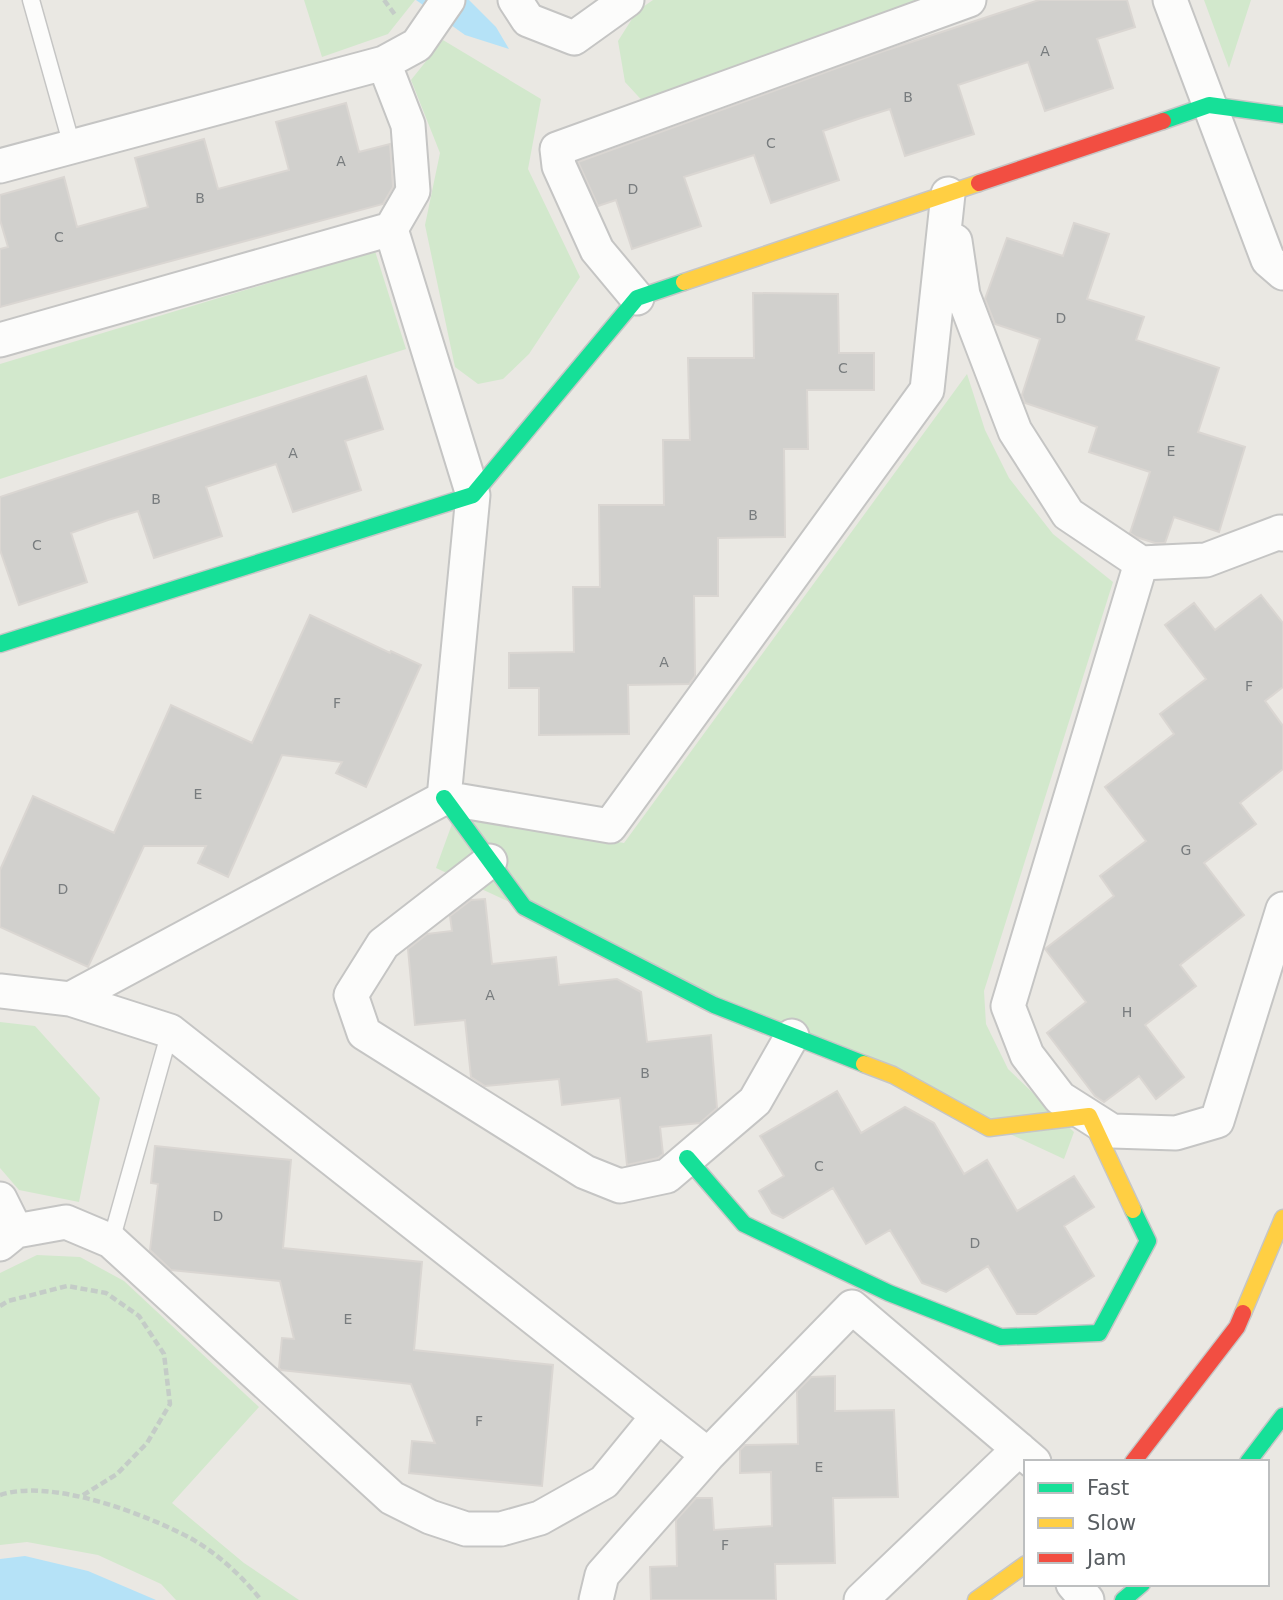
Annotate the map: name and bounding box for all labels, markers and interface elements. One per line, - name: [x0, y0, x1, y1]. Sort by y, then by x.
- house number: A: [1040, 43, 1050, 59]
- house number: B: [903, 89, 913, 105]
- house number: C: [766, 135, 776, 151]
- house number: A: [336, 153, 346, 169]
- house number: D: [628, 181, 638, 197]
- house number: B: [195, 190, 205, 206]
- house number: C: [54, 229, 64, 245]
- house number: D: [1056, 310, 1066, 326]
- house number: C: [838, 360, 848, 376]
- house number: E: [1167, 443, 1175, 459]
- house number: A: [288, 445, 298, 461]
- house number: B: [151, 491, 161, 507]
- house number: B: [748, 507, 758, 523]
- house number: C: [32, 537, 42, 553]
- house number: A: [659, 654, 669, 670]
- house number: F: [1245, 678, 1253, 694]
- house number: F: [333, 695, 341, 711]
- house number: E: [194, 786, 202, 802]
- house number: G: [1181, 842, 1191, 858]
- house number: D: [58, 881, 68, 897]
- house number: A: [485, 987, 495, 1003]
- house number: H: [1122, 1004, 1132, 1020]
- house number: B: [640, 1065, 650, 1081]
- house number: C: [814, 1158, 824, 1174]
- house number: D: [213, 1208, 223, 1224]
- house number: D: [970, 1235, 980, 1251]
- house number: E: [344, 1311, 352, 1327]
- house number: F: [475, 1413, 483, 1429]
- house number: E: [815, 1459, 823, 1475]
- legend: [1024, 1460, 1269, 1586]
- text: Fast: [1087, 1476, 1129, 1500]
- text: Slow: [1087, 1511, 1136, 1535]
- house number: F: [721, 1537, 729, 1553]
- text: Jam: [1085, 1546, 1127, 1570]

